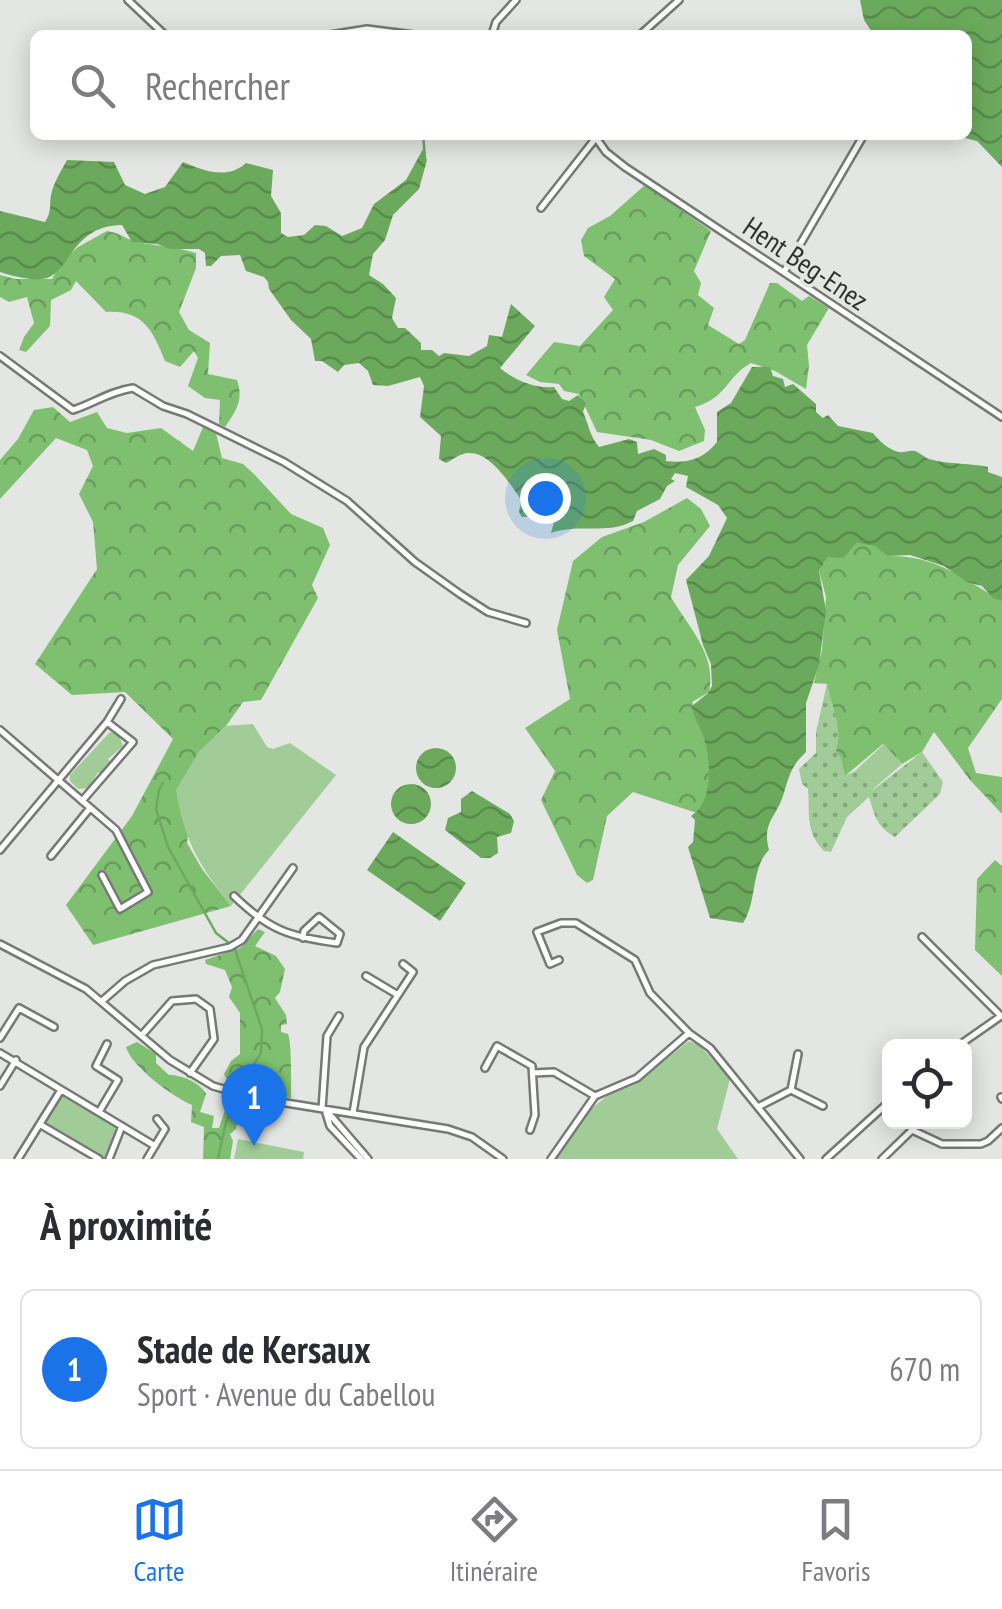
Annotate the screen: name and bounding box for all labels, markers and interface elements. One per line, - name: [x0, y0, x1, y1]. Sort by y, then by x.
- search box: [30, 30, 972, 140]
- icon: search: [65, 58, 120, 113]
- text: Rechercher: [145, 61, 290, 110]
- street label: Hent Beg-Enez: [736, 208, 876, 318]
- your location: [520, 473, 571, 524]
- map controls: [882, 1039, 972, 1129]
- button: locate: [882, 1039, 972, 1129]
- pin: 1: [222, 1064, 286, 1146]
- text: À proximité: [40, 1197, 212, 1252]
- text: Stade de Kersaux: [137, 1324, 371, 1373]
- text: 1: [67, 1348, 82, 1390]
- text: 670 m: [889, 1348, 960, 1390]
- text: Sport · Avenue du Cabellou: [137, 1373, 435, 1415]
- tab: Carte: [132, 1492, 187, 1589]
- tab: Itinéraire: [450, 1492, 538, 1589]
- tab: Favoris: [801, 1492, 870, 1589]

